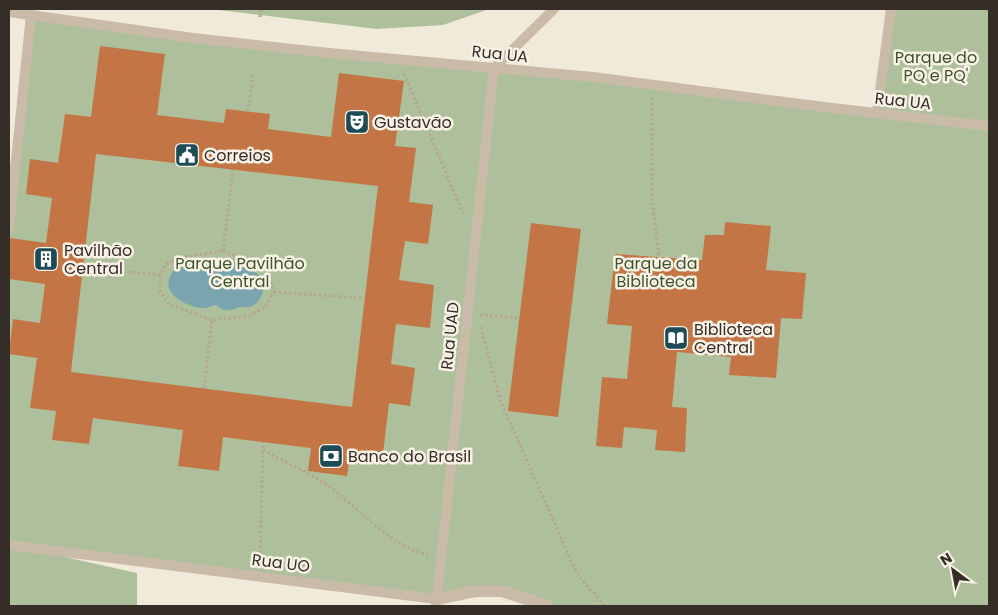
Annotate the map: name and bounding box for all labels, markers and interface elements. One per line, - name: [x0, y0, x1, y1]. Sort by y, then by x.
- street label: Rua UA: [471, 40, 530, 68]
- park label: Parque do PQ e PQ': [895, 46, 977, 87]
- street label: Rua UA: [874, 87, 933, 115]
- theatre icon: Gustavão: [344, 109, 370, 135]
- place label: Gustavão: [374, 111, 452, 134]
- public building icon: Correios: [174, 142, 200, 168]
- place label: Correios: [204, 144, 271, 167]
- place label: Pavilhão Central: [64, 239, 132, 280]
- building icon: Pavilhão Central: [33, 246, 59, 272]
- park label: Parque Pavilhão Central: [175, 252, 305, 293]
- park label: Parque da Biblioteca: [615, 252, 697, 293]
- street label: Rua UAD: [435, 301, 465, 371]
- place label: Biblioteca Central: [694, 318, 773, 359]
- library icon: Biblioteca Central: [663, 325, 689, 351]
- bank icon: Banco do Brasil: [318, 443, 344, 469]
- place label: Banco do Brasil: [348, 445, 471, 468]
- north arrow: [928, 545, 978, 595]
- street label: Rua UO: [251, 548, 311, 578]
- text: N: [936, 548, 956, 570]

